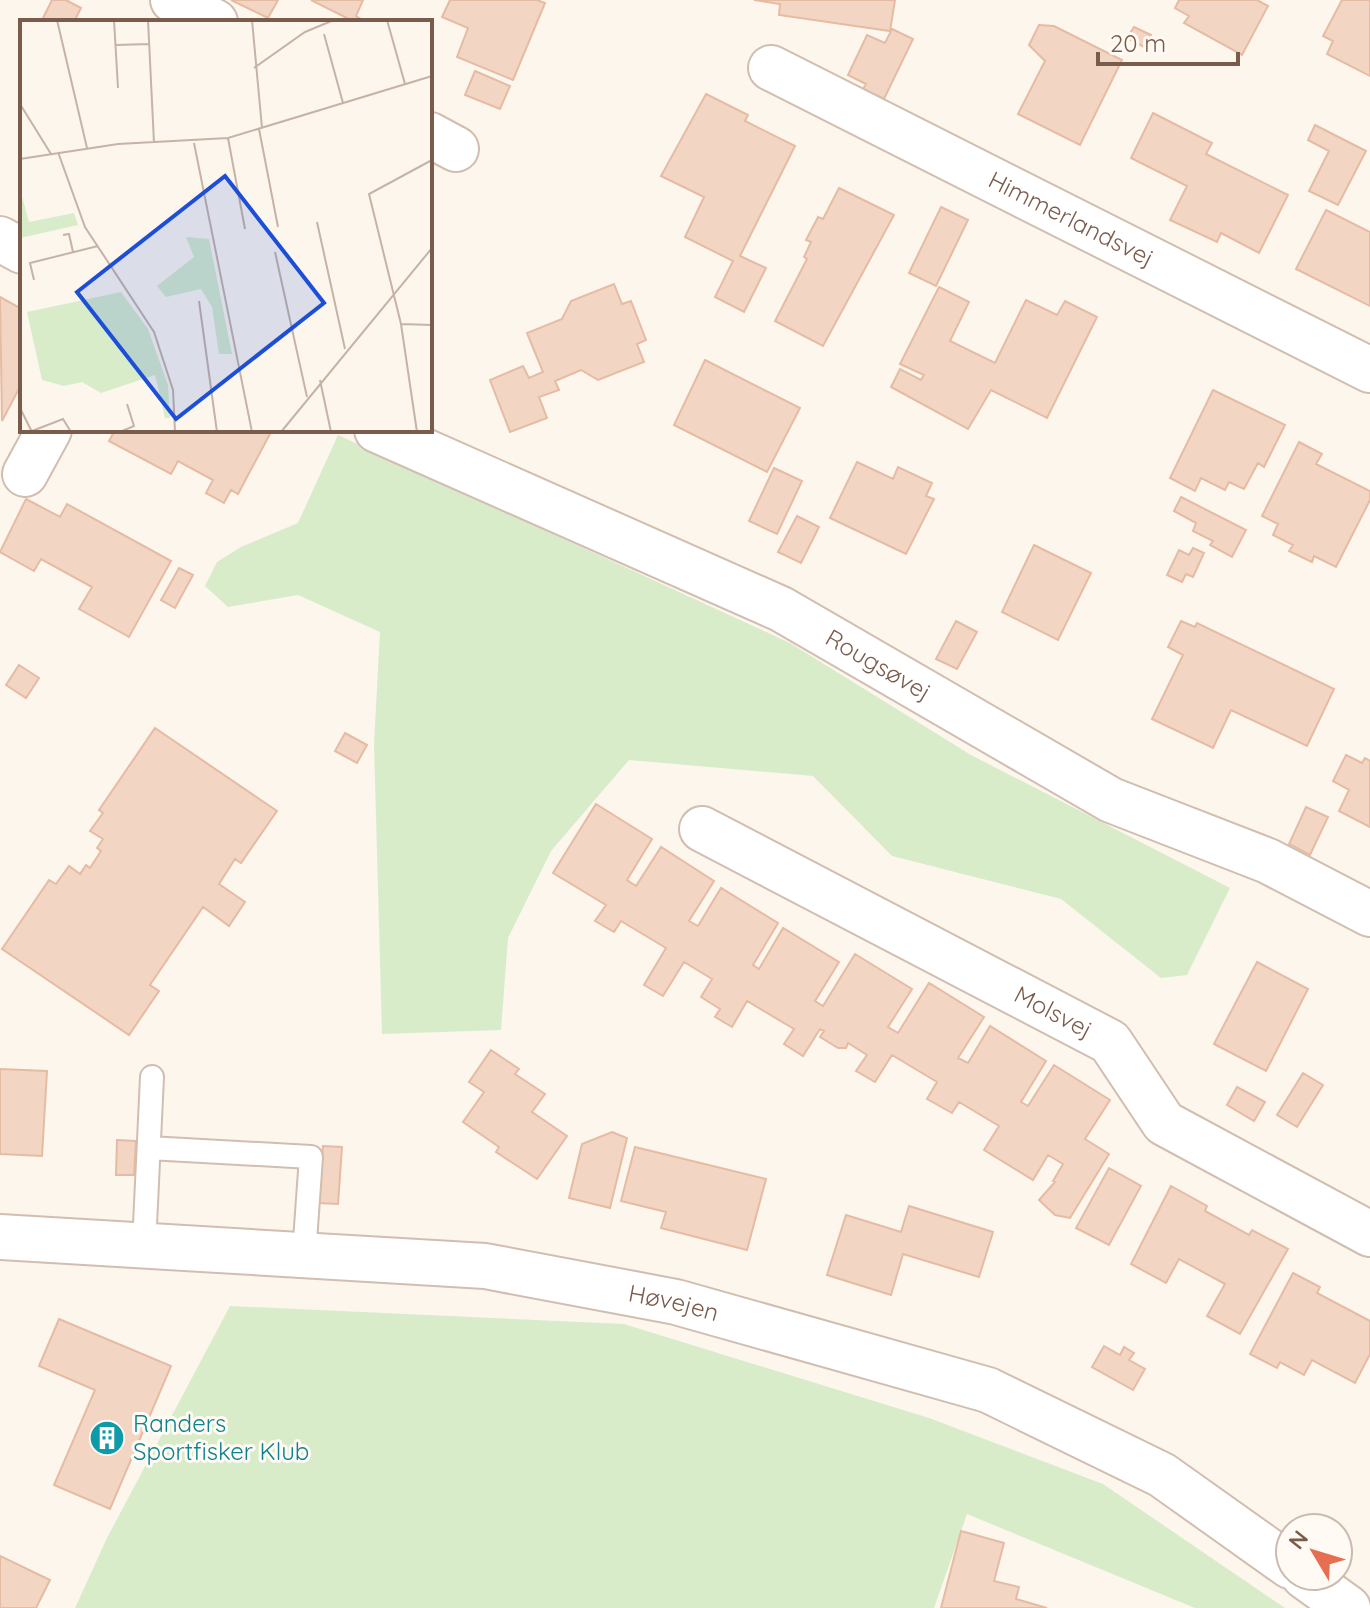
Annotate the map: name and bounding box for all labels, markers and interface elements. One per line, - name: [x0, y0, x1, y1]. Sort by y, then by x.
- scale bar: [1098, 16, 1238, 66]
- inset map: [20, 20, 432, 432]
- text: 20 m: [1110, 28, 1166, 58]
- street label: Himmerlandsvej: [984, 164, 1159, 273]
- street label: Rougsøvej: [820, 622, 937, 707]
- street label: Molsvej: [1009, 979, 1098, 1044]
- street label: Høvejen: [626, 1277, 722, 1327]
- place label: Randers Sportfisker Klub: [133, 1408, 309, 1466]
- building icon: Randers Sportfisker Klub: [88, 1419, 126, 1457]
- north arrow: [1274, 1512, 1354, 1592]
- text: N: [1282, 1525, 1314, 1555]

